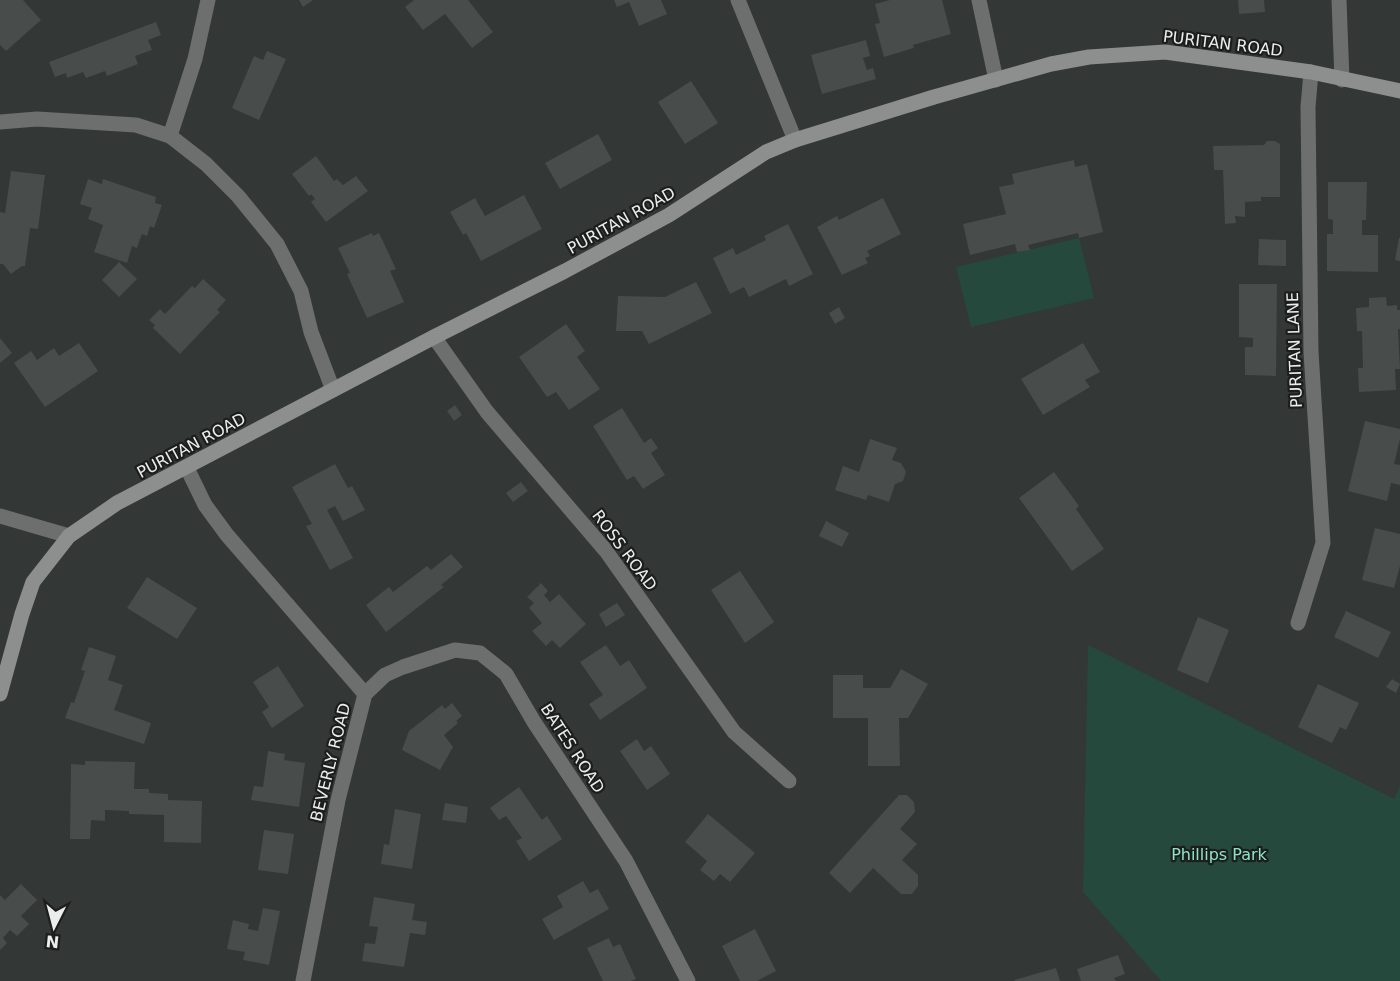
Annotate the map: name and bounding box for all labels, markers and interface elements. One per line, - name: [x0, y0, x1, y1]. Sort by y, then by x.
- street label: PURITAN ROAD: [1162, 27, 1284, 60]
- street label: PURITAN ROAD: [564, 183, 679, 258]
- street label: PURITAN LANE: [1283, 292, 1306, 408]
- street label: PURITAN ROAD: [134, 409, 249, 482]
- street label: ROSS ROAD: [588, 506, 661, 594]
- street label: BATES ROAD: [537, 700, 608, 796]
- street label: BEVERLY ROAD: [307, 701, 354, 823]
- park label: Phillips Park: [1171, 845, 1268, 864]
- north arrow: [24, 897, 84, 957]
- text: N: [45, 931, 60, 952]

